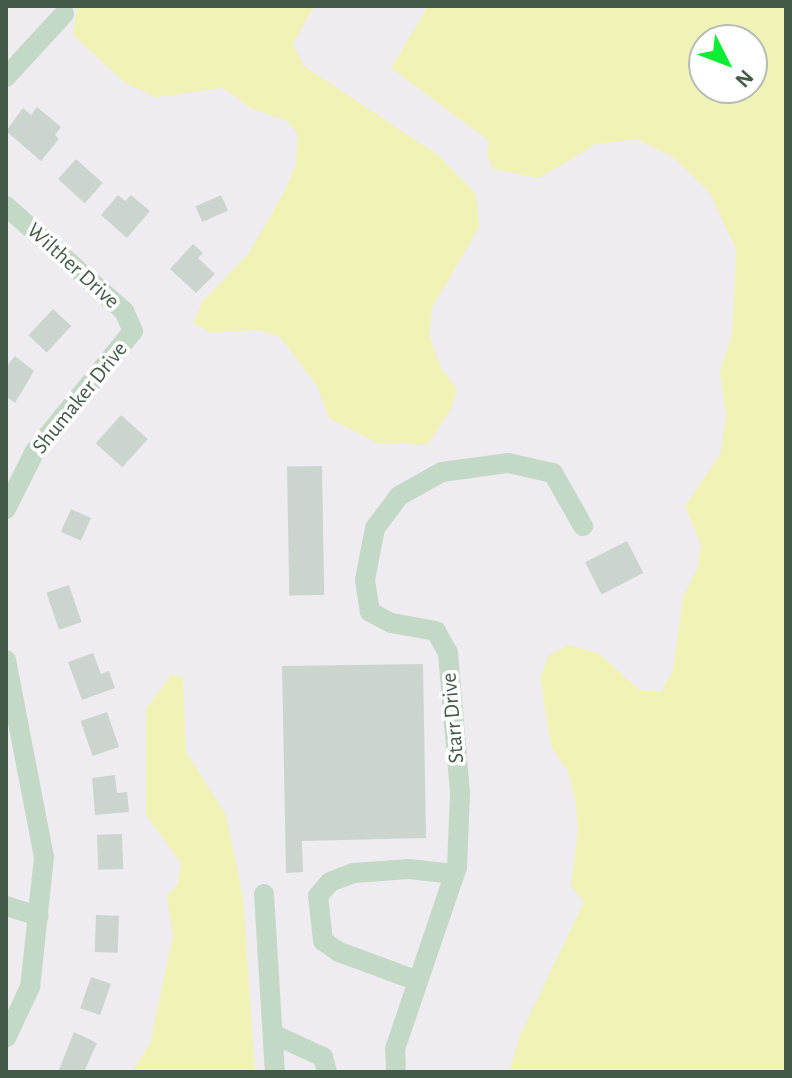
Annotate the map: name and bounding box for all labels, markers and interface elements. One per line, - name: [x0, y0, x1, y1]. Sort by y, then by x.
- north arrow: [688, 24, 768, 104]
- text: N: [731, 66, 758, 92]
- street label: Wilther Drive: [21, 218, 125, 314]
- street label: Shumaker Drive: [27, 337, 133, 459]
- street label: Starr Drive: [436, 672, 470, 764]

